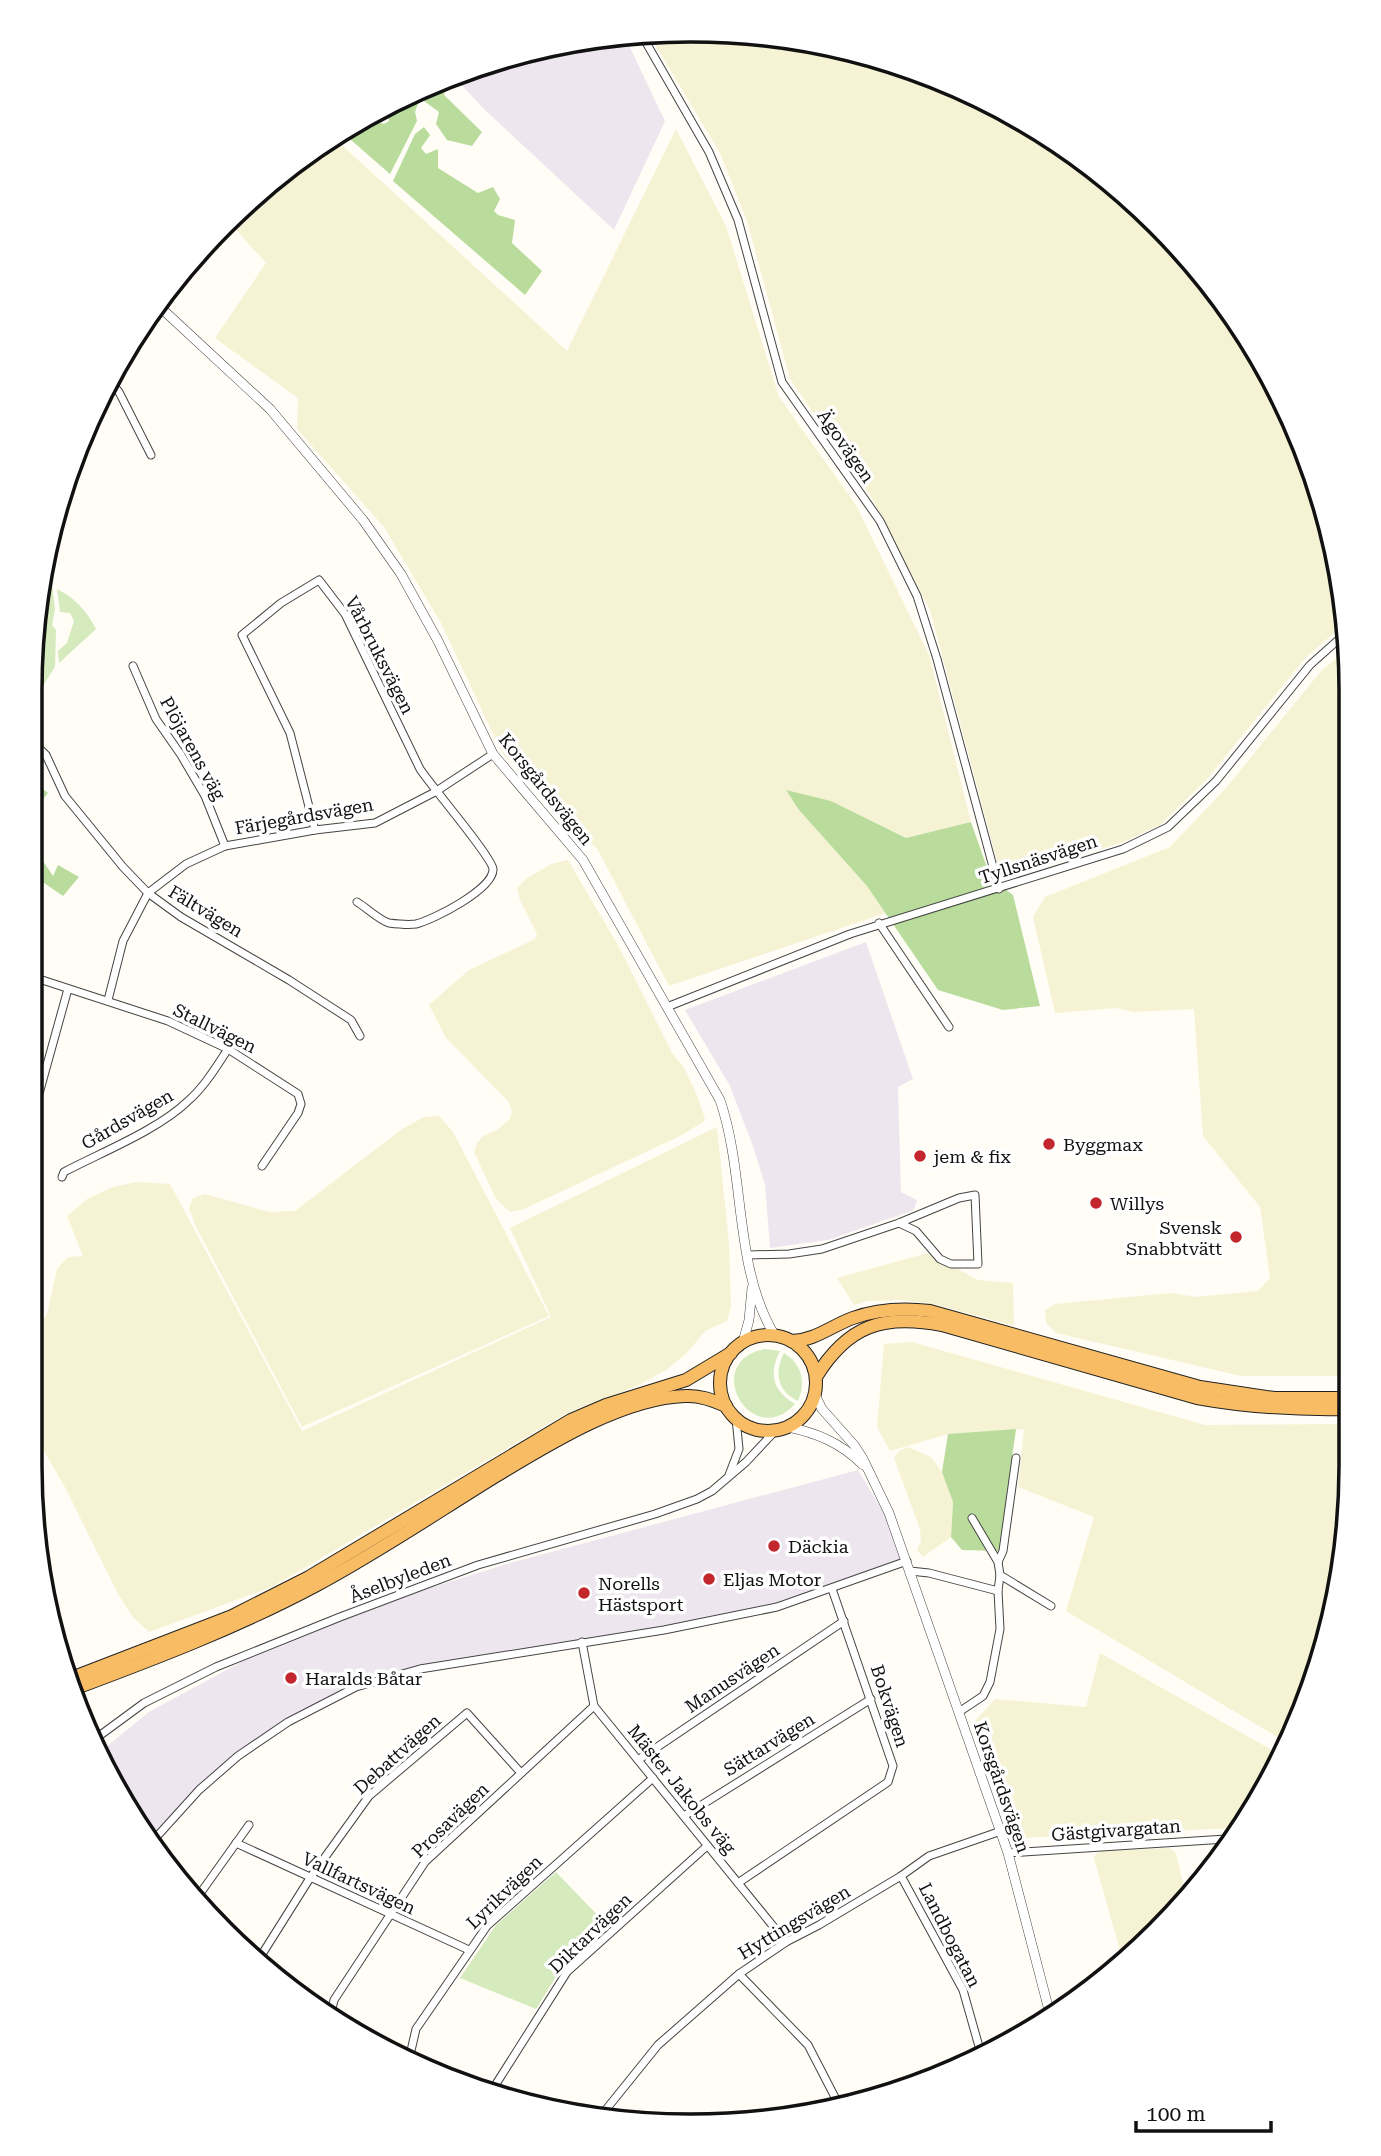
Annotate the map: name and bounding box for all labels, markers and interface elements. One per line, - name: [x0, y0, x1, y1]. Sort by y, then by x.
- street label: Ägovägen: [813, 405, 879, 487]
- street label: Vårbruksvägen: [341, 593, 419, 718]
- street label: Plöjarens väg: [156, 693, 230, 804]
- street label: Korsgårdsvägen: [495, 729, 598, 849]
- street label: Färjegårdsvägen: [233, 793, 375, 839]
- street label: Tyllsnäsvägen: [976, 830, 1100, 888]
- street label: Fältvägen: [165, 881, 247, 942]
- street label: Stallvägen: [170, 999, 260, 1057]
- street label: Gårdsvägen: [77, 1084, 177, 1154]
- place label: Byggmax: [1063, 1134, 1143, 1155]
- marker: Byggmax: [1041, 1136, 1057, 1152]
- place label: jem & fix: [932, 1146, 1011, 1167]
- marker: jem & fix: [912, 1148, 928, 1164]
- place label: Willys: [1110, 1193, 1164, 1214]
- marker: Willys: [1088, 1195, 1104, 1211]
- place label: Svensk Snabbtvätt: [1126, 1217, 1222, 1259]
- marker: Svensk Snabbtvätt: [1228, 1229, 1244, 1245]
- place label: Däckia: [788, 1536, 849, 1557]
- marker: Däckia: [766, 1538, 782, 1554]
- street label: Åselbyleden: [346, 1549, 454, 1607]
- place label: Eljas Motor: [723, 1569, 821, 1590]
- marker: Eljas Motor: [701, 1571, 717, 1587]
- place label: Norells Hästsport: [598, 1573, 684, 1615]
- marker: Norells Hästsport: [576, 1585, 592, 1601]
- street label: Manusvägen: [681, 1639, 783, 1717]
- street label: Bokvägen: [867, 1662, 913, 1750]
- place label: Haralds Båtar: [305, 1668, 422, 1689]
- marker: Haralds Båtar: [283, 1670, 299, 1686]
- street label: Sättarvägen: [720, 1708, 819, 1780]
- street label: Debattvägen: [349, 1709, 445, 1798]
- street label: Korsgårdsvägen: [970, 1718, 1034, 1856]
- street label: Mäster Jakobs väg: [624, 1720, 741, 1858]
- street label: Prosavägen: [407, 1778, 493, 1862]
- street label: Gästgivargatan: [1051, 1815, 1182, 1845]
- street label: Vallfartsvägen: [299, 1848, 419, 1919]
- street label: Lyrikvägen: [462, 1850, 546, 1933]
- street label: Landbogatan: [915, 1879, 985, 1991]
- street label: Hyttingsvägen: [734, 1880, 854, 1964]
- street label: Diktarvägen: [544, 1888, 636, 1977]
- scale bar: [1136, 2090, 1271, 2134]
- text: 100 m: [1146, 2102, 1206, 2126]

